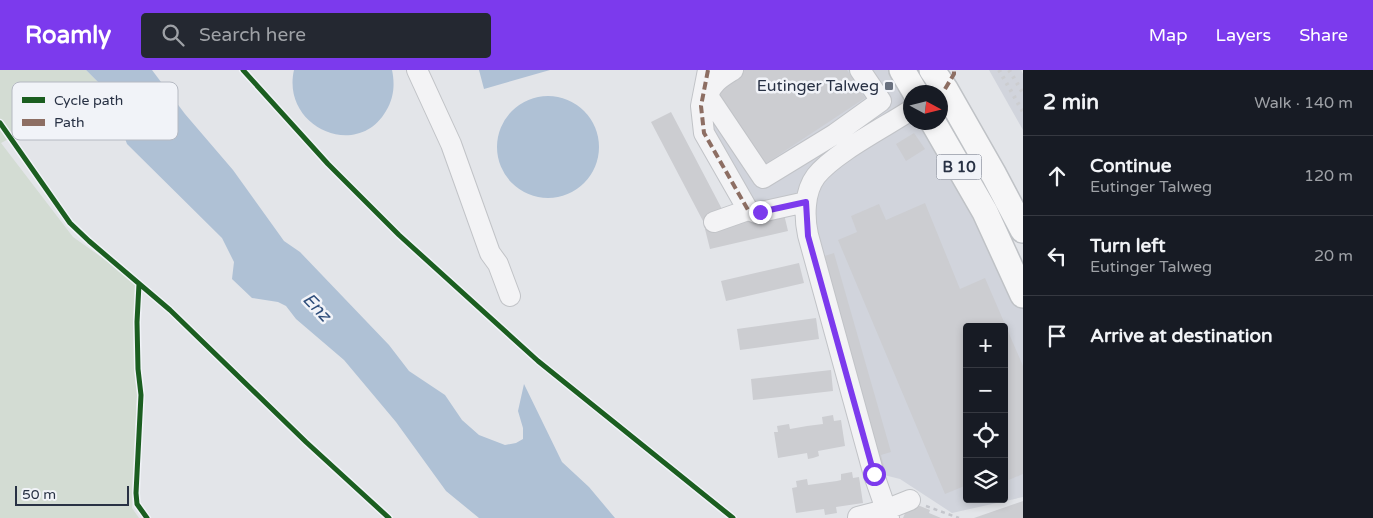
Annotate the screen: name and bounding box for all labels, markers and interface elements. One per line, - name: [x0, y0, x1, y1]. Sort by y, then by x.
- search box: [141, 13, 491, 58]
- text: Roamly: [25, 21, 111, 50]
- icon: search: [159, 21, 187, 49]
- text: Search here: [199, 24, 306, 46]
- text: Map: [1149, 24, 1188, 46]
- text: Layers: [1216, 24, 1271, 46]
- text: Share: [1299, 24, 1348, 46]
- place label: Eutinger Talweg: [757, 76, 879, 96]
- marker: Eutinger Talweg: [883, 80, 895, 92]
- legend: [12, 82, 178, 140]
- north arrow: [903, 85, 948, 130]
- text: 2 min: [1043, 90, 1099, 115]
- text: Cycle path: [54, 92, 123, 109]
- text: Walk · 140 m: [1254, 93, 1353, 113]
- text: Path: [54, 114, 85, 131]
- road number: B 10: [936, 154, 982, 180]
- text: Continue: [1090, 155, 1172, 177]
- icon: ahead: [1043, 162, 1071, 190]
- text: 120 m: [1304, 166, 1353, 186]
- text: Eutinger Talweg: [1090, 177, 1212, 197]
- route end: [749, 201, 772, 224]
- text: Turn left: [1090, 235, 1166, 257]
- icon: left: [1043, 242, 1071, 270]
- text: 20 m: [1314, 246, 1353, 266]
- text: Eutinger Talweg: [1090, 257, 1212, 277]
- water label: Enz: [298, 288, 337, 327]
- icon: arrive: [1043, 322, 1071, 350]
- map controls: [963, 323, 1008, 503]
- button: +: [963, 323, 1008, 368]
- text: Arrive at destination: [1090, 325, 1273, 347]
- button: −: [963, 368, 1008, 413]
- button: locate: [963, 413, 1008, 458]
- button: layers: [963, 458, 1008, 503]
- route start: [863, 463, 886, 486]
- scale bar: [15, 483, 129, 506]
- text: 50 m: [22, 486, 56, 503]

